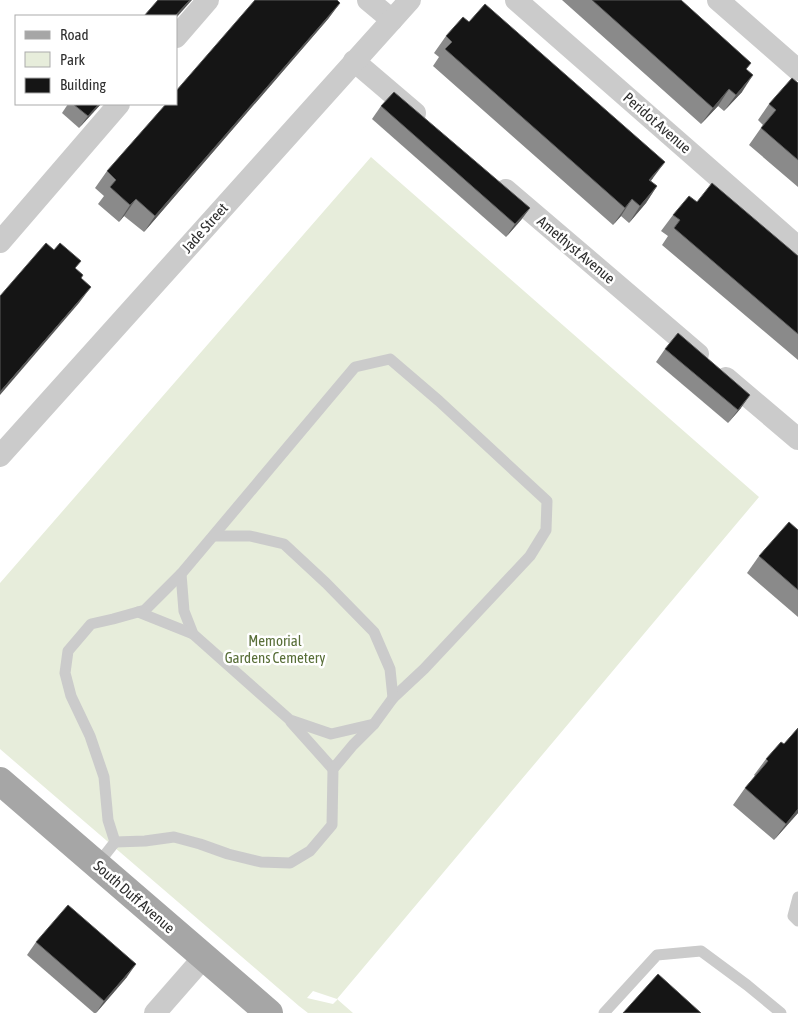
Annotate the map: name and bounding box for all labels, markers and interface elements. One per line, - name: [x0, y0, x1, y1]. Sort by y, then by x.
- legend: [15, 15, 178, 105]
- text: Road: [60, 26, 89, 43]
- text: Park: [60, 51, 85, 68]
- text: Building: [60, 76, 106, 93]
- street label: Peridot Avenue: [620, 89, 695, 157]
- street label: Jade Street: [178, 199, 231, 256]
- street label: Amethyst Avenue: [534, 212, 619, 287]
- park label: Memorial Gardens Cemetery: [225, 632, 325, 666]
- street label: South Duff Avenue: [90, 857, 178, 936]

